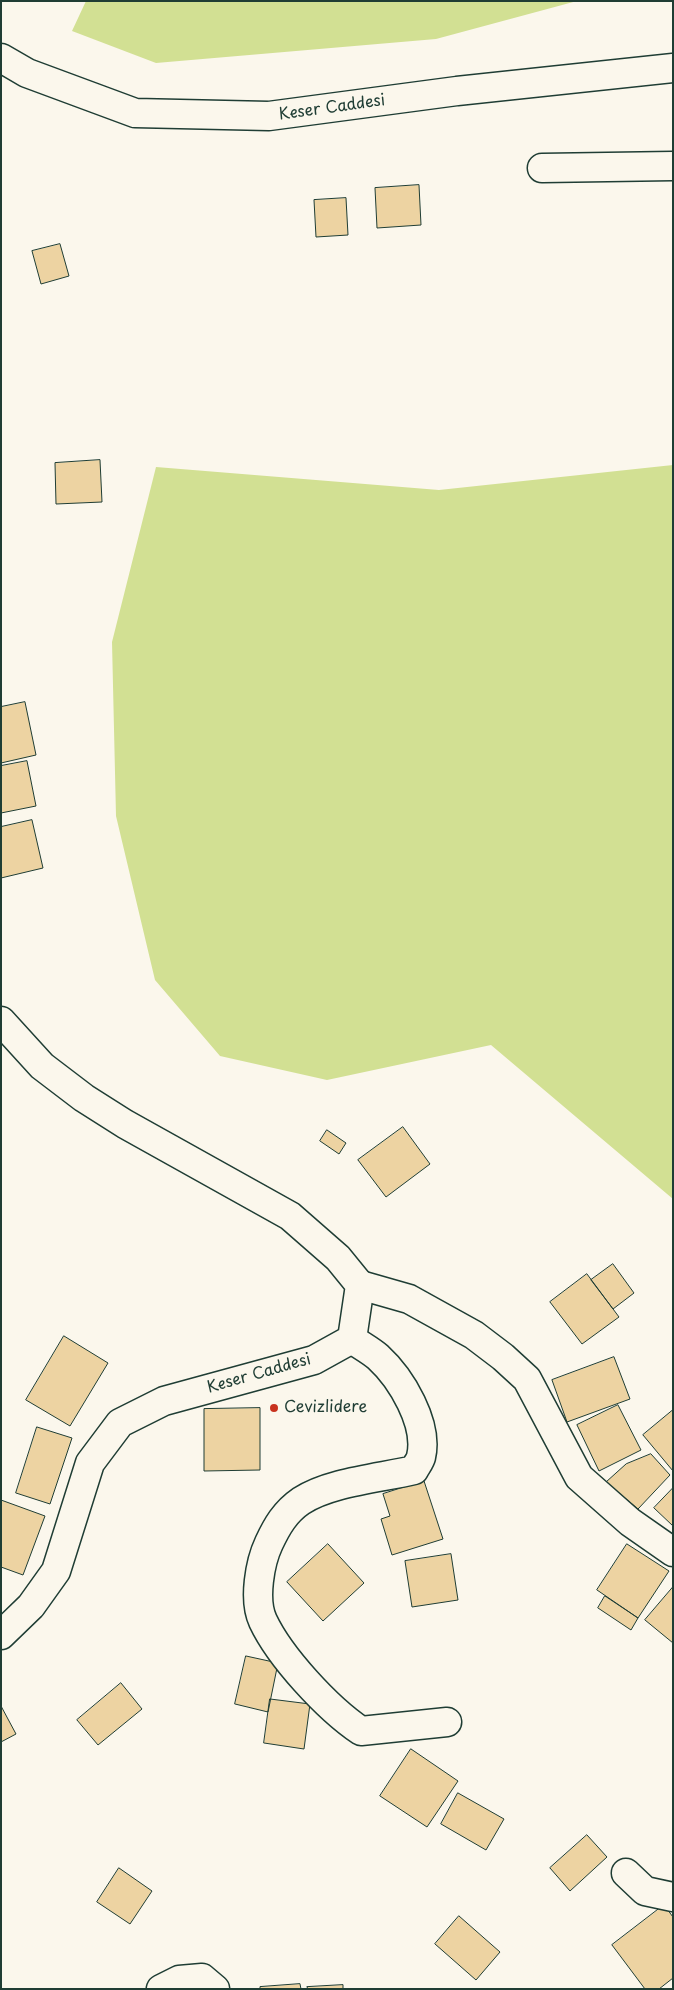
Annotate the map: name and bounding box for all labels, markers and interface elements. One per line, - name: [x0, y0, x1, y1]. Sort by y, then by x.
- street label: Keser Caddesi: [278, 91, 386, 125]
- street label: Keser Caddesi: [205, 1350, 313, 1398]
- place label: Cevizlidere: [284, 1398, 367, 1418]
- marker: Cevizlidere: [268, 1402, 280, 1414]

